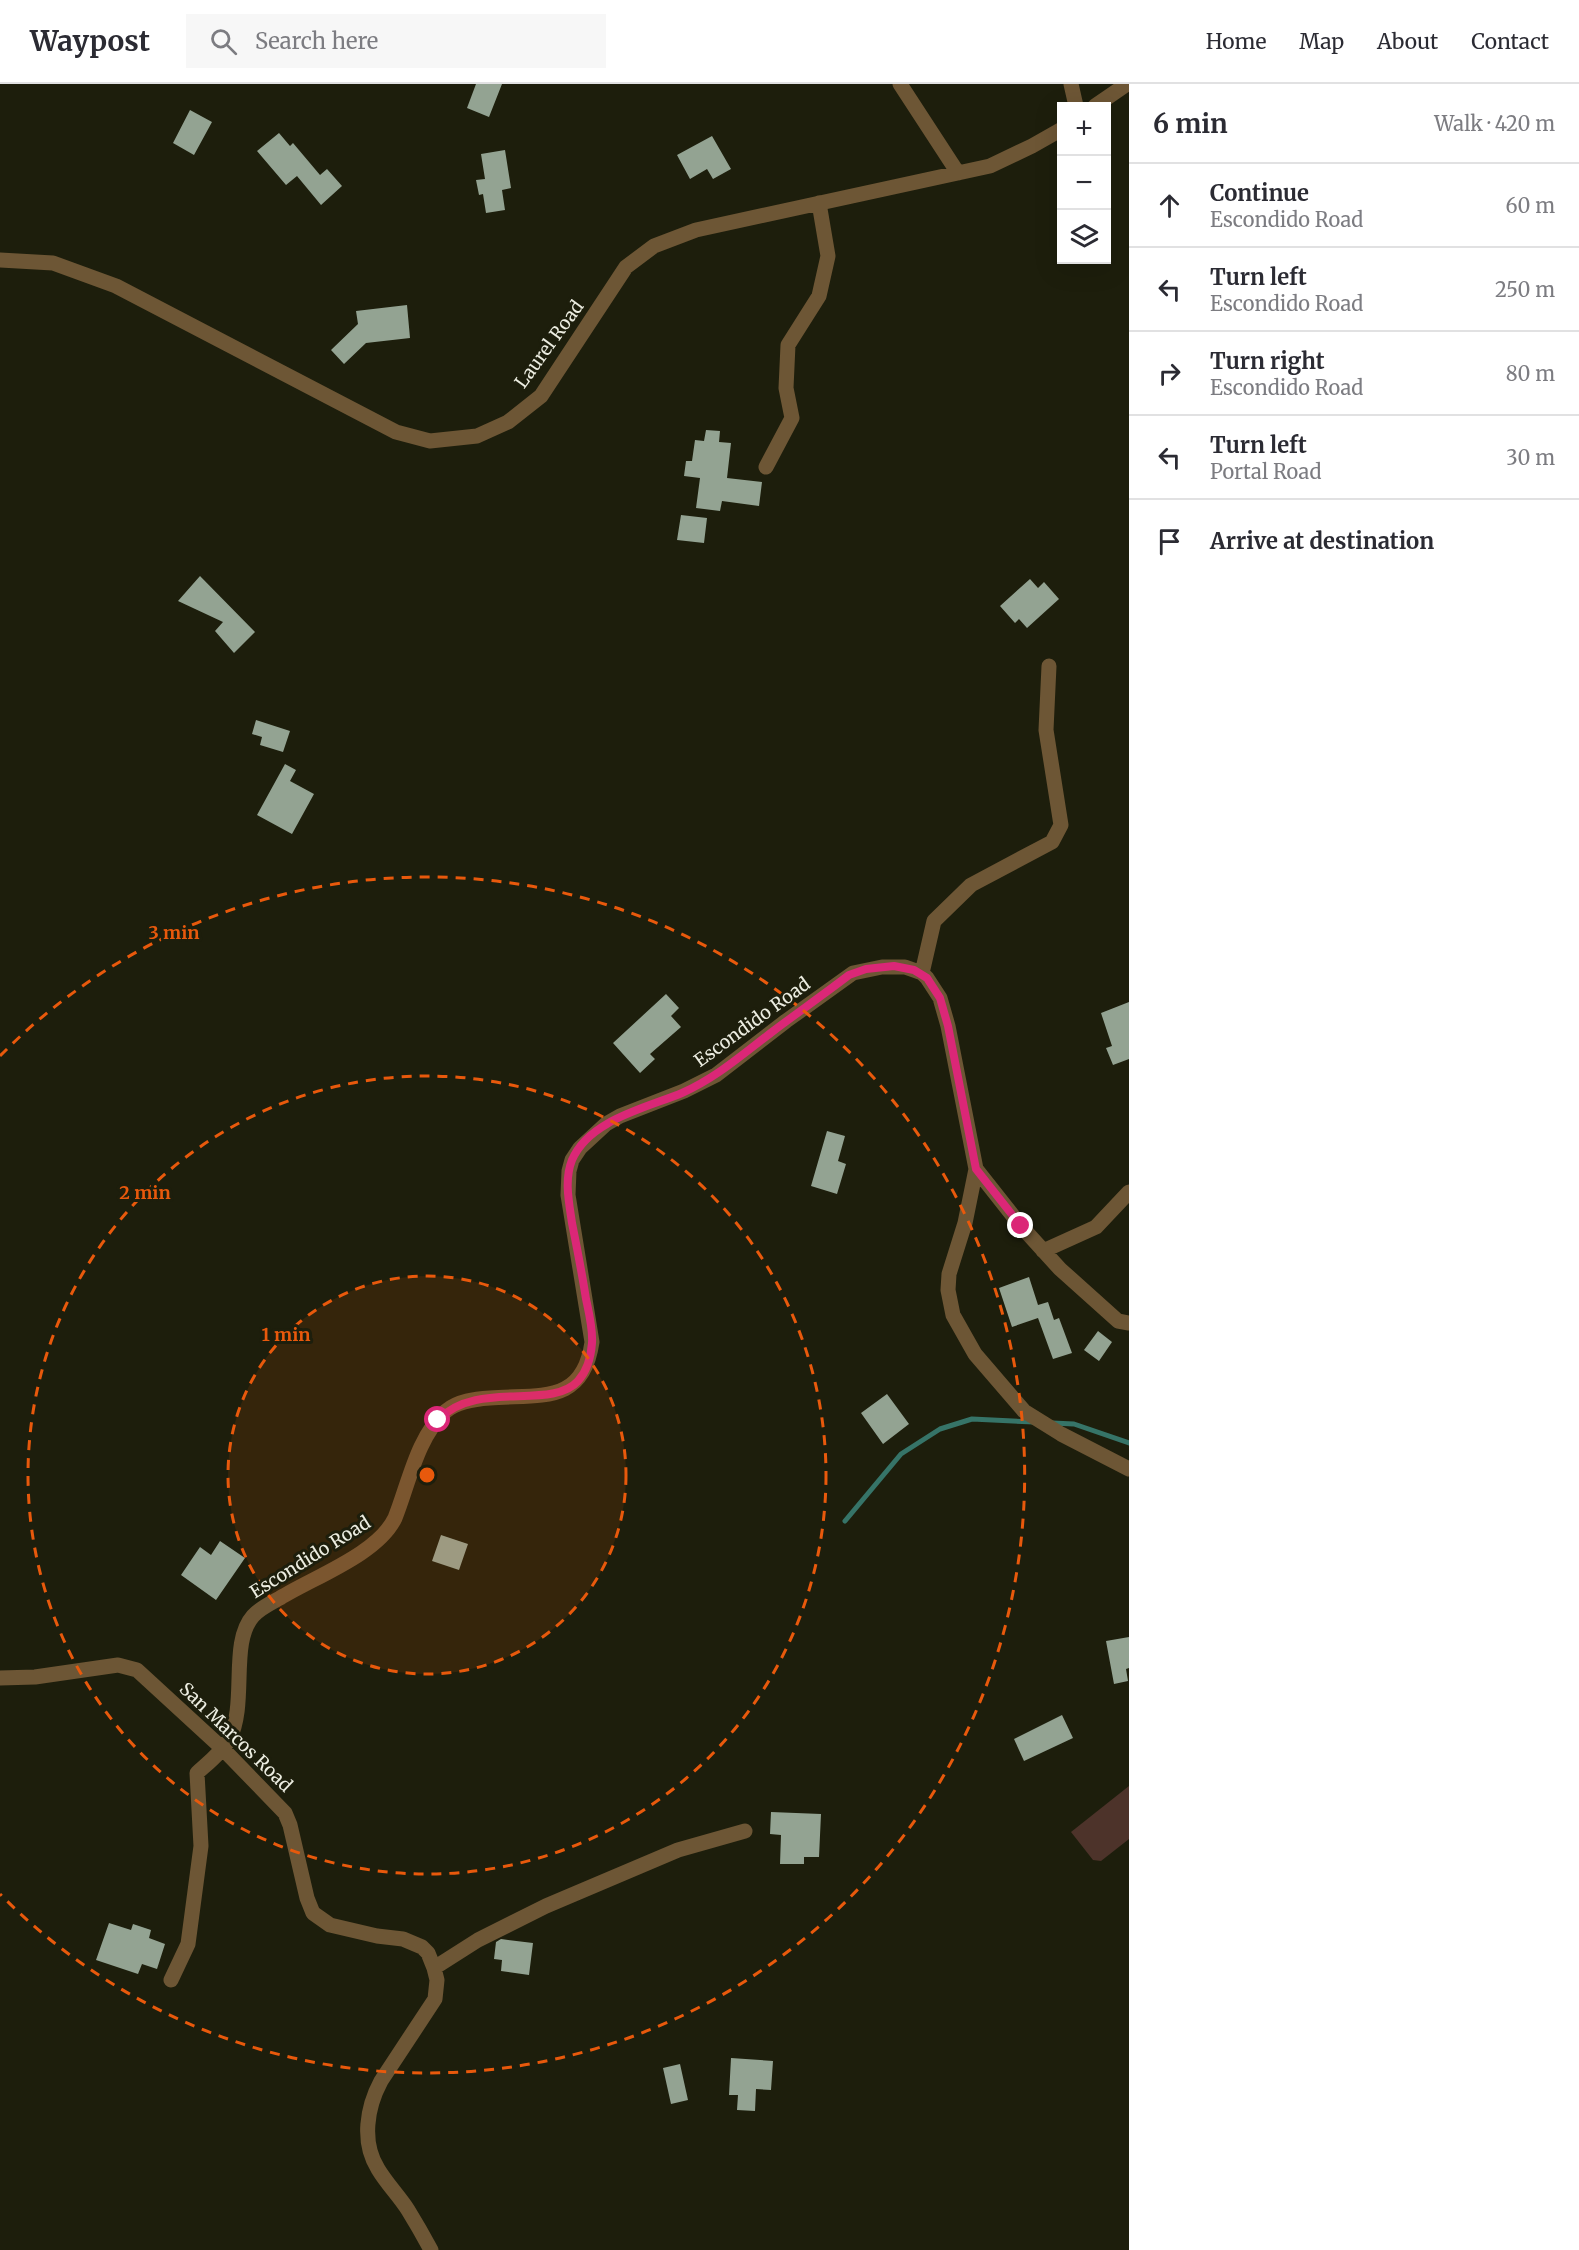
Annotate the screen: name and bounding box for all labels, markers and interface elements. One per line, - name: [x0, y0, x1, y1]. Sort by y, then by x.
- search box: [186, 14, 606, 68]
- text: Waypost: [30, 23, 150, 59]
- icon: search: [207, 25, 240, 58]
- text: Search here: [255, 27, 378, 55]
- text: Home: [1206, 28, 1266, 55]
- text: Map: [1299, 28, 1344, 55]
- text: About: [1377, 28, 1438, 55]
- text: Contact: [1471, 28, 1549, 55]
- map controls: [1057, 102, 1111, 264]
- button: +: [1057, 102, 1111, 156]
- text: 6 min: [1153, 107, 1228, 140]
- text: Walk · 420 m: [1434, 111, 1555, 136]
- button: −: [1057, 156, 1111, 210]
- text: Continue: [1210, 179, 1309, 207]
- icon: ahead: [1153, 189, 1186, 222]
- text: 60 m: [1505, 193, 1555, 218]
- text: Escondido Road: [1210, 207, 1363, 232]
- button: layers: [1057, 210, 1111, 264]
- text: Turn left: [1210, 263, 1307, 291]
- icon: left: [1153, 273, 1186, 306]
- text: 250 m: [1495, 277, 1555, 302]
- text: Escondido Road: [1210, 291, 1363, 316]
- street label: Laurel Road: [509, 296, 589, 392]
- text: Turn right: [1210, 347, 1324, 375]
- icon: right: [1153, 357, 1186, 390]
- text: 80 m: [1506, 361, 1555, 386]
- text: Escondido Road: [1210, 375, 1363, 400]
- text: Turn left: [1210, 431, 1307, 459]
- icon: left: [1153, 441, 1186, 474]
- text: 30 m: [1506, 445, 1555, 470]
- text: Portal Road: [1210, 459, 1321, 484]
- icon: arrive: [1153, 525, 1186, 558]
- text: Arrive at destination: [1210, 527, 1434, 555]
- text: 3 min: [149, 921, 199, 944]
- street label: Escondido Road: [689, 972, 815, 1072]
- text: 2 min: [119, 1181, 171, 1204]
- route end: [1007, 1212, 1033, 1238]
- text: 1 min: [261, 1323, 311, 1346]
- route start: [424, 1406, 450, 1432]
- centre of rings: [417, 1465, 437, 1485]
- street label: Escondido Road: [245, 1511, 375, 1603]
- street label: San Marcos Road: [175, 1677, 297, 1797]

